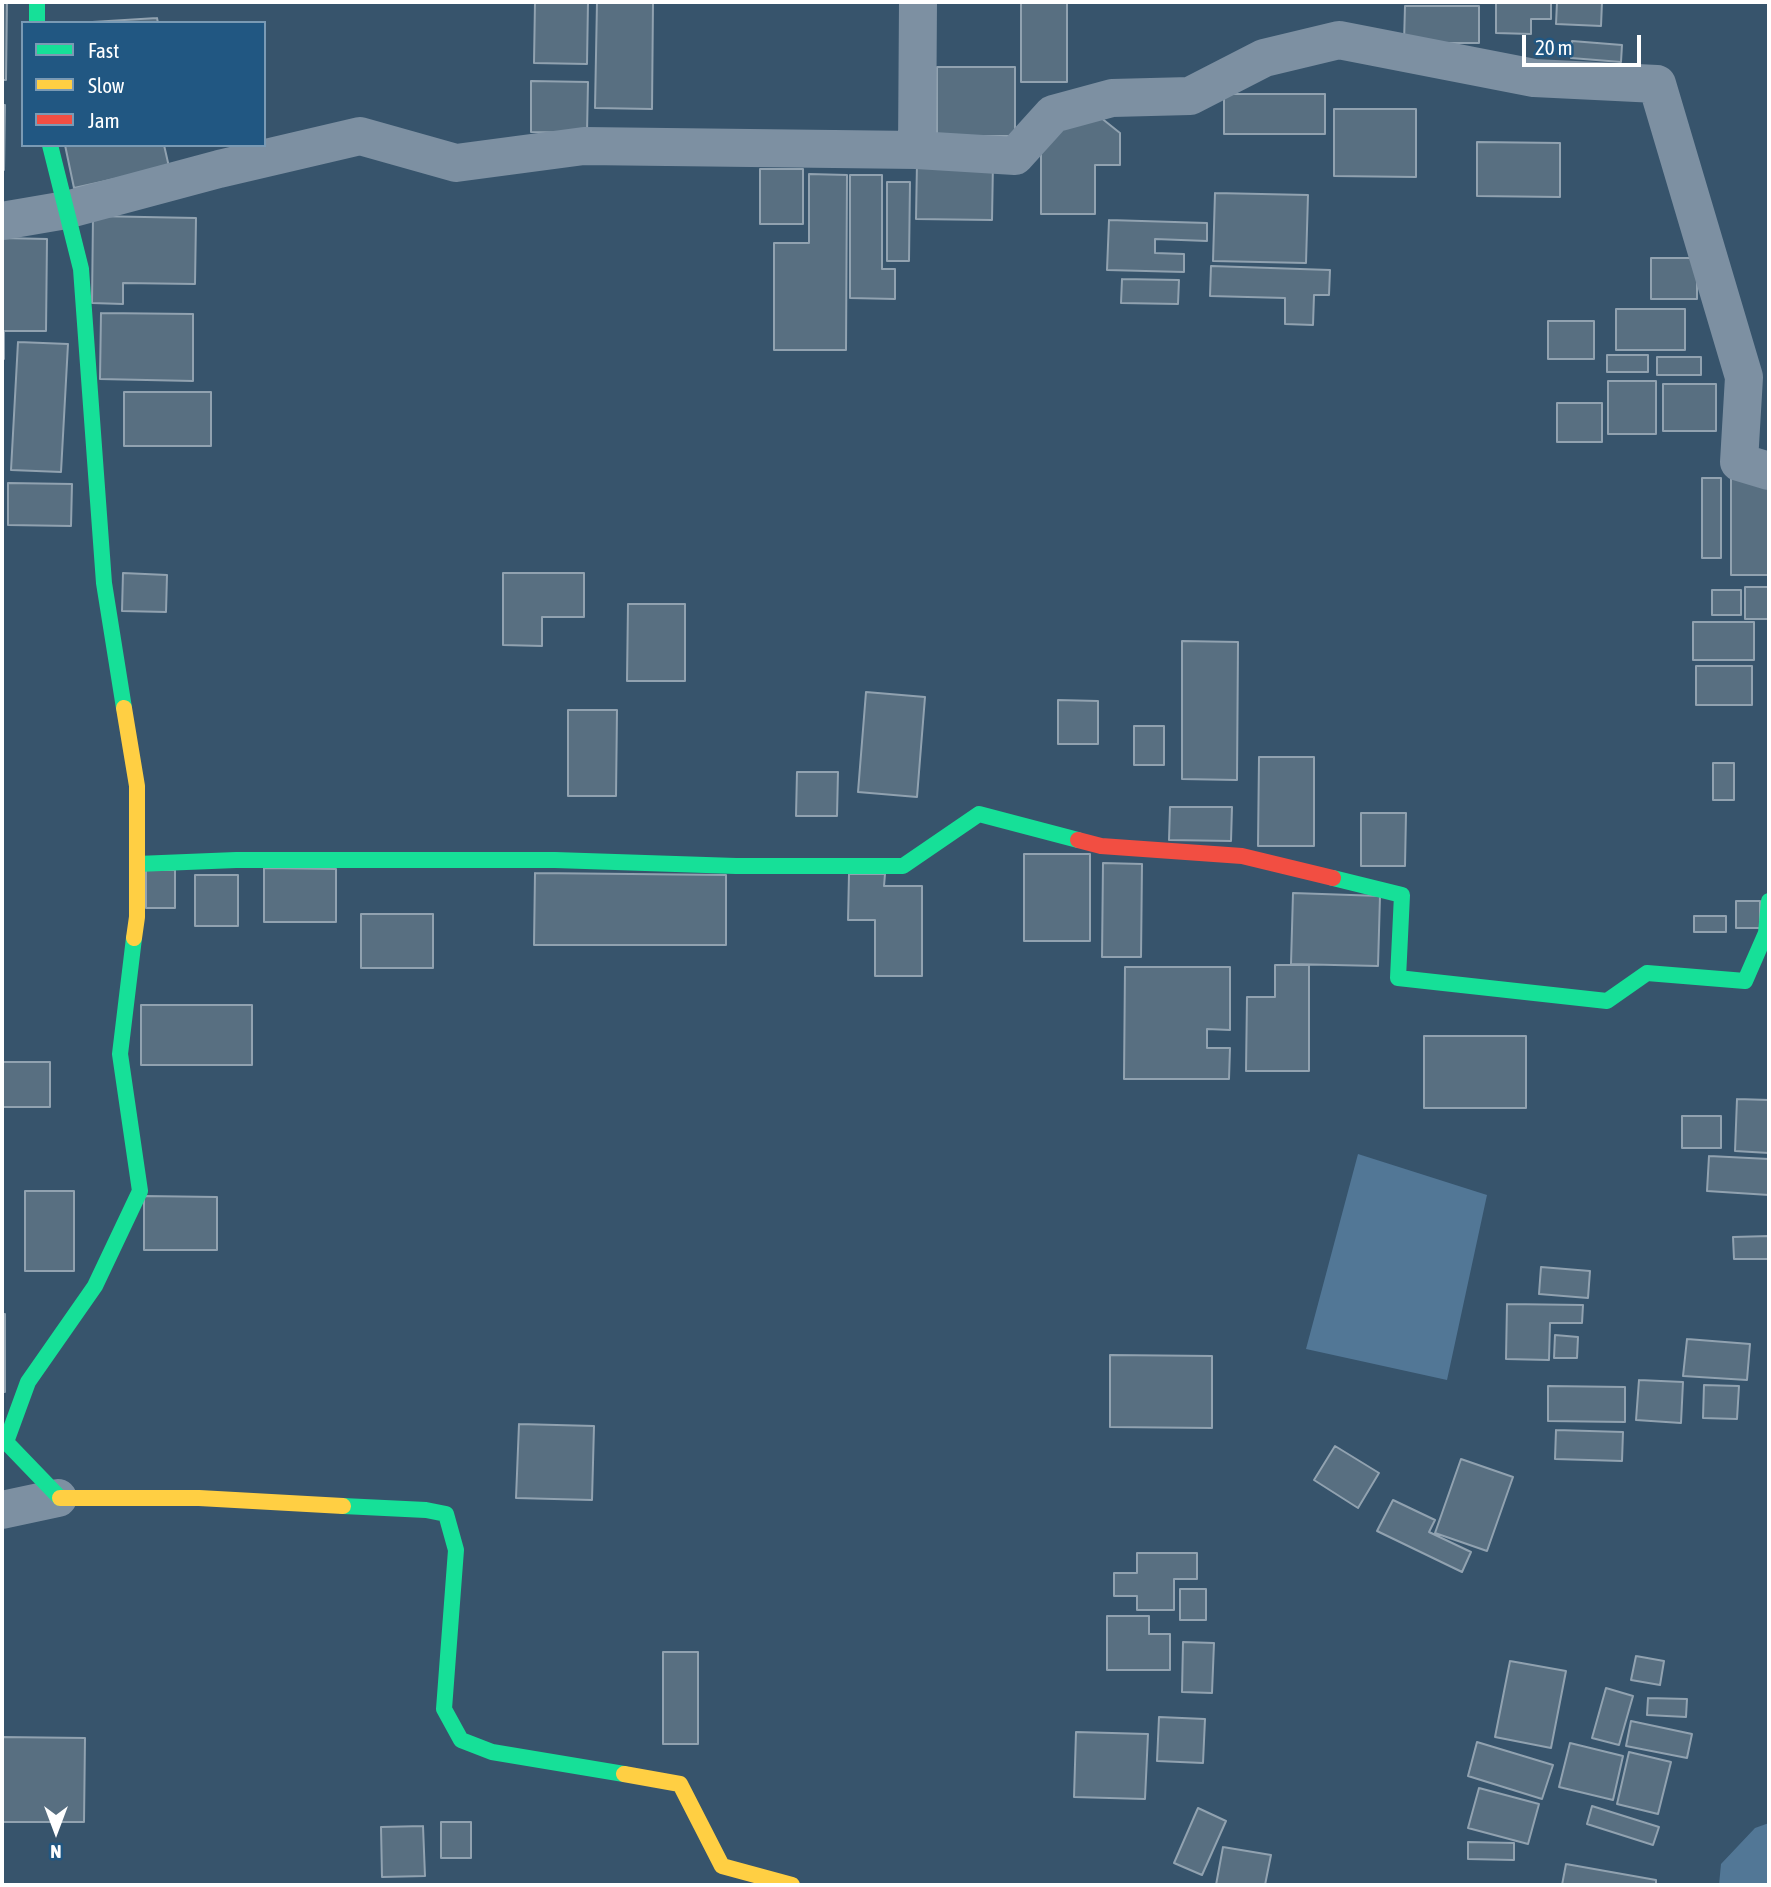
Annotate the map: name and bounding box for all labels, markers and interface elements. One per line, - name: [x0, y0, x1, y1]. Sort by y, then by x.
- legend: [21, 21, 266, 147]
- scale bar: [1526, 21, 1645, 65]
- text: 20 m: [1535, 35, 1573, 59]
- text: Fast: [88, 38, 119, 62]
- text: Slow: [88, 73, 124, 97]
- text: Jam: [88, 108, 120, 132]
- north arrow: [21, 1796, 91, 1866]
- text: N: [50, 1841, 62, 1863]

